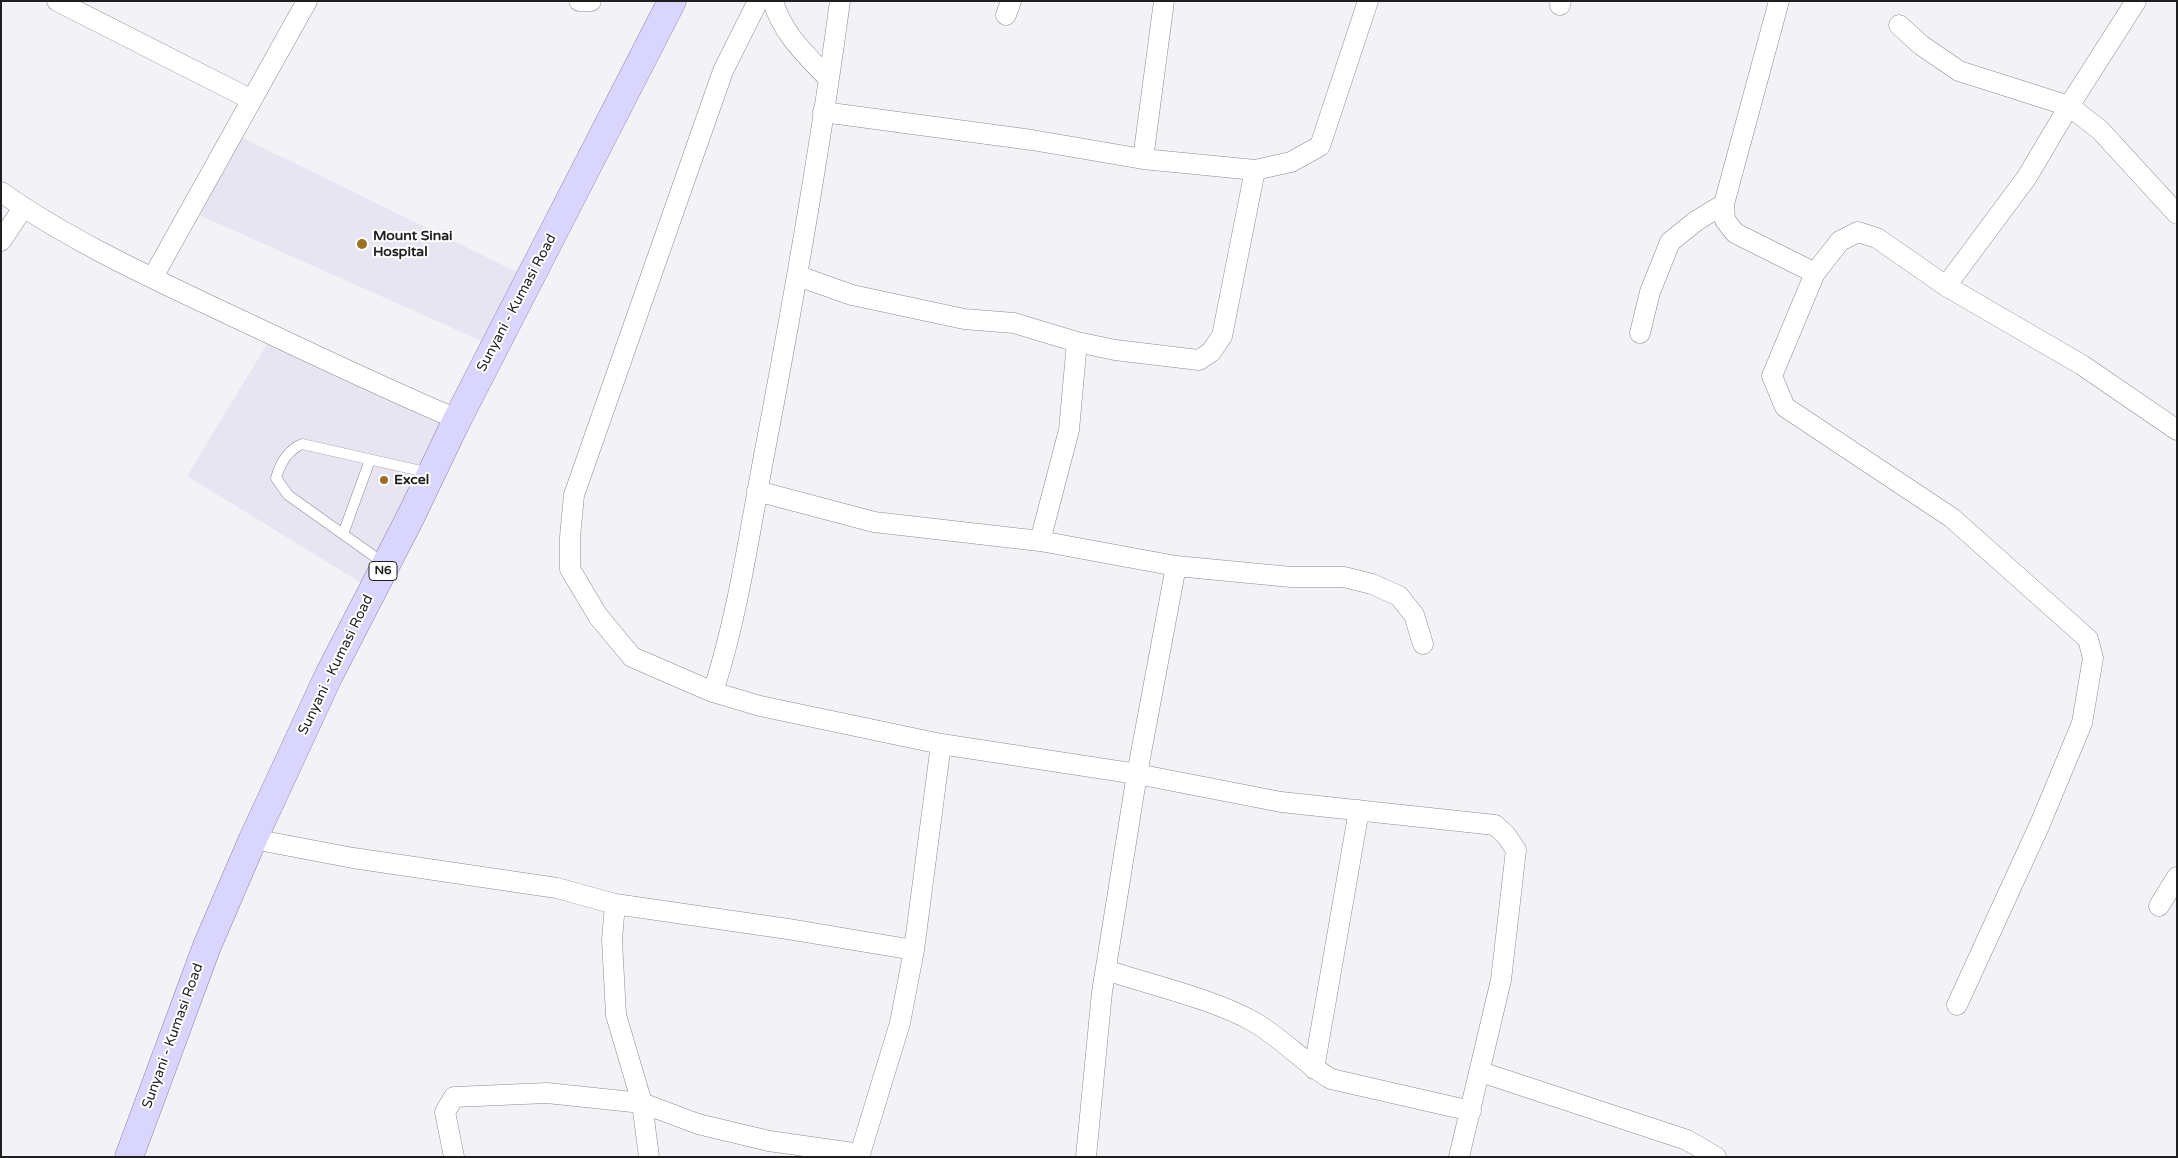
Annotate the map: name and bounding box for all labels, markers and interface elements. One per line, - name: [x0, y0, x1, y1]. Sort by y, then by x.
- place label: Mount Sinai Hospital: [373, 228, 453, 260]
- street label: Sunyani - Kumasi Road: [474, 231, 560, 375]
- marker: Mount Sinai Hospital: [355, 237, 369, 251]
- place label: Excel: [394, 472, 429, 488]
- marker: Excel: [378, 474, 390, 486]
- road number: N6: [369, 562, 397, 580]
- street label: Sunyani - Kumasi Road: [295, 592, 377, 738]
- street label: Sunyani - Kumasi Road: [139, 961, 207, 1111]

